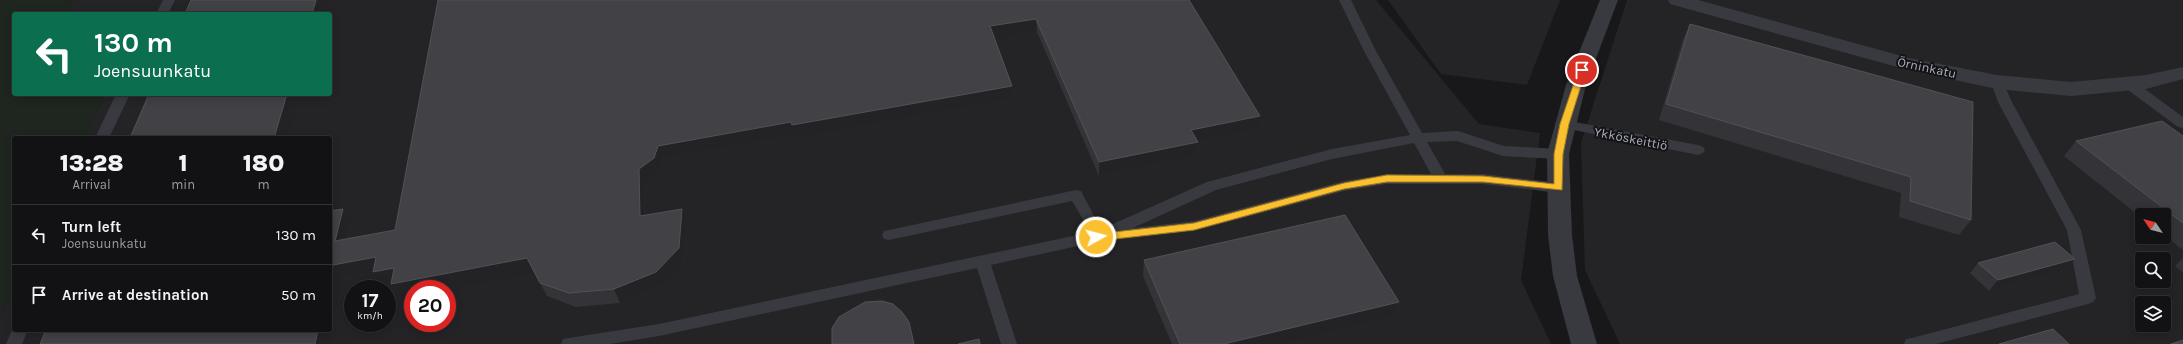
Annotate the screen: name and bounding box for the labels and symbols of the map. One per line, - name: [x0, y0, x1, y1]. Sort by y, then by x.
- pin: [1565, 53, 1599, 87]
- street label: Örninkatu: [1896, 53, 1958, 81]
- street label: Ykköskeittiö: [1593, 124, 1669, 153]
- north arrow: [2135, 208, 2171, 244]
- position arrow: [1075, 216, 1117, 258]
- speed limit sign: 20: [404, 280, 456, 332]

